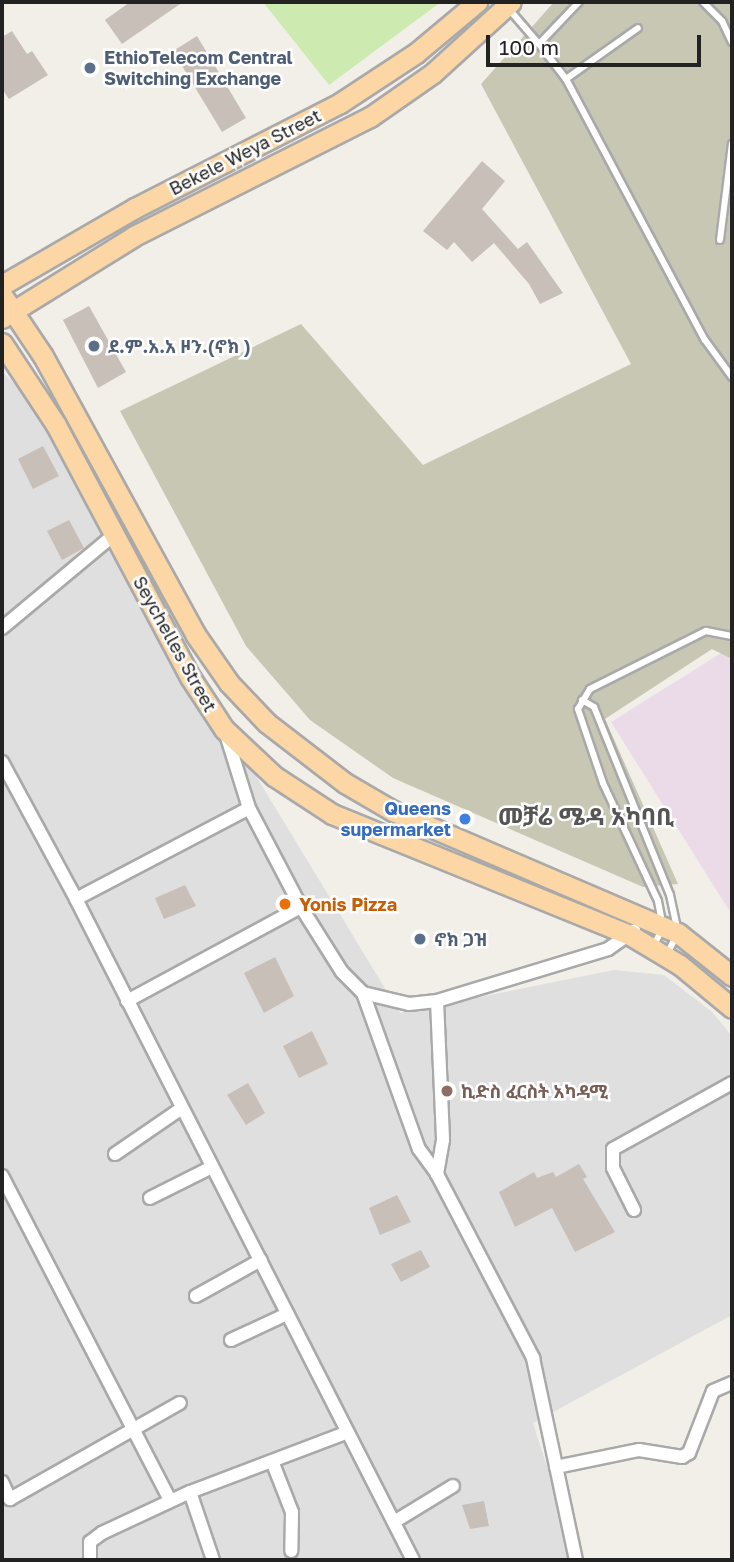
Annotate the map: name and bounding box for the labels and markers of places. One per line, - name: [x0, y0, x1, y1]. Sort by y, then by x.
- place label: EthioTelecom Central Switching Exchange: [104, 47, 293, 90]
- marker: EthioTelecom Central Switching Exchange: [82, 60, 98, 76]
- place label: ደ.ም.አ.አ ዞን.(ኖክ ): [108, 335, 251, 357]
- marker: ደ.ም.አ.አ ዞን.(ኖክ ): [86, 338, 102, 354]
- place label: Queens supermarket: [340, 798, 451, 840]
- marker: Queens supermarket: [457, 811, 473, 827]
- place label: Yonis Pizza: [299, 893, 397, 915]
- marker: Yonis Pizza: [277, 896, 293, 912]
- place label: ኖክ ጋዝ: [434, 928, 487, 950]
- marker: ኖክ ጋዝ: [412, 931, 428, 947]
- place label: ኪድስ ፈርስት አካዳሚ: [461, 1080, 608, 1102]
- marker: ኪድስ ፈርስት አካዳሚ: [439, 1083, 455, 1099]

